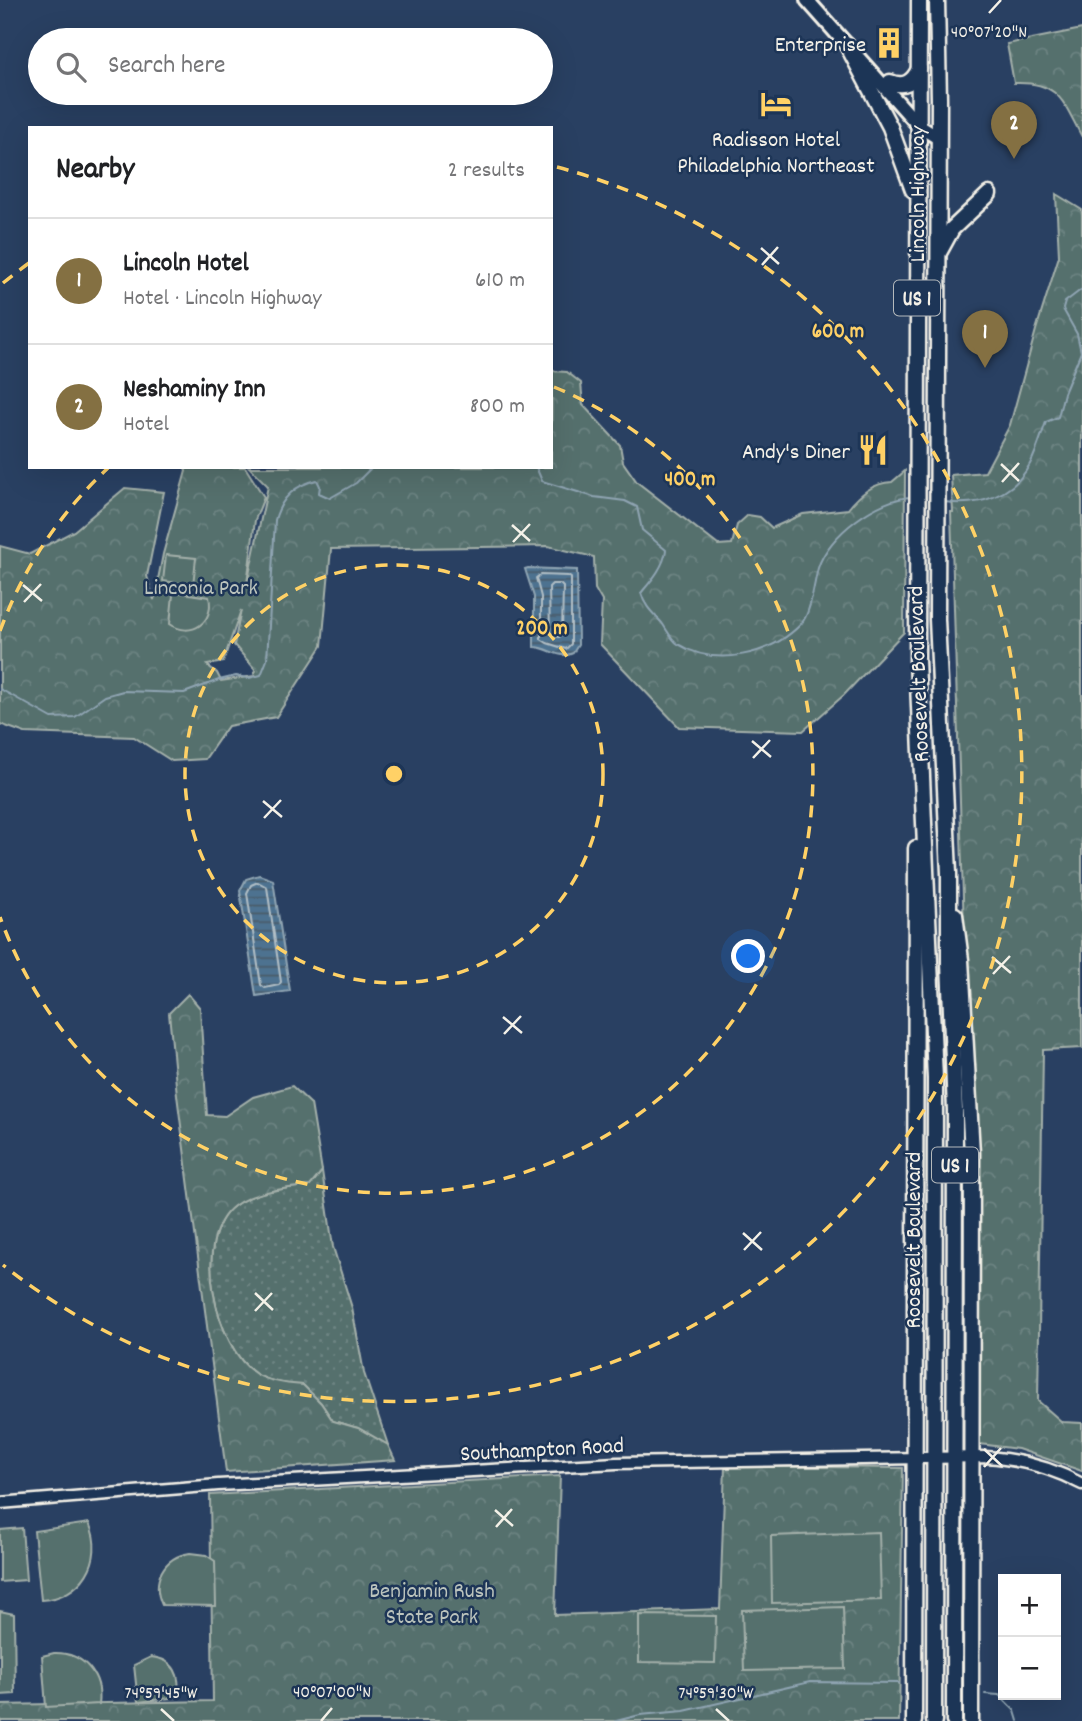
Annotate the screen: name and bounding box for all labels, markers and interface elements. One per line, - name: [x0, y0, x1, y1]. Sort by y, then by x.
- text: 40°07'20"N: [951, 21, 1027, 46]
- building icon: Enterprise: [872, 26, 906, 60]
- search box: [28, 28, 553, 105]
- place label: Enterprise: [775, 30, 866, 63]
- icon: search: [52, 48, 90, 86]
- text: Search here: [108, 48, 226, 85]
- hotel icon: Radisson Hotel Philadelphia Northeast: [759, 87, 793, 121]
- pin: 2: [991, 101, 1037, 159]
- place label: Radisson Hotel Philadelphia Northeast: [677, 125, 875, 184]
- street label: Lincoln Highway: [903, 125, 936, 262]
- text: Nearby: [56, 150, 134, 193]
- text: 2 results: [448, 155, 525, 188]
- text: Lincoln Hotel: [123, 246, 249, 283]
- text: 1: [76, 265, 82, 298]
- text: 610 m: [475, 265, 525, 298]
- road number: US 1: [894, 280, 940, 316]
- text: Hotel · Lincoln Highway: [123, 283, 322, 316]
- pin: 1: [962, 310, 1008, 368]
- text: 600 m: [812, 318, 864, 348]
- text: Neshaminy Inn: [123, 372, 266, 409]
- text: 2: [74, 391, 84, 424]
- text: 800 m: [470, 391, 525, 424]
- text: Hotel: [123, 409, 169, 442]
- restaurant icon: Andy's Diner: [856, 433, 890, 467]
- place label: Andy's Diner: [742, 437, 850, 470]
- text: 400 m: [665, 466, 715, 496]
- park label: Linconia Park: [144, 573, 258, 606]
- street label: Roosevelt Boulevard: [901, 585, 940, 763]
- text: 200 m: [516, 615, 568, 645]
- centre of rings: [382, 762, 406, 786]
- your location: [731, 939, 765, 973]
- road number: US 1: [932, 1148, 978, 1182]
- street label: Roosevelt Boulevard: [899, 1152, 932, 1328]
- street label: Southampton Road: [459, 1431, 625, 1472]
- map controls: [998, 1574, 1061, 1700]
- button: +: [998, 1574, 1061, 1637]
- park label: Benjamin Rush State Park: [369, 1576, 495, 1635]
- button: −: [998, 1637, 1061, 1700]
- text: 40°07'00"N: [293, 1681, 371, 1706]
- text: 74°59'45"W: [125, 1682, 198, 1707]
- text: 74°59'30"W: [679, 1682, 754, 1707]

